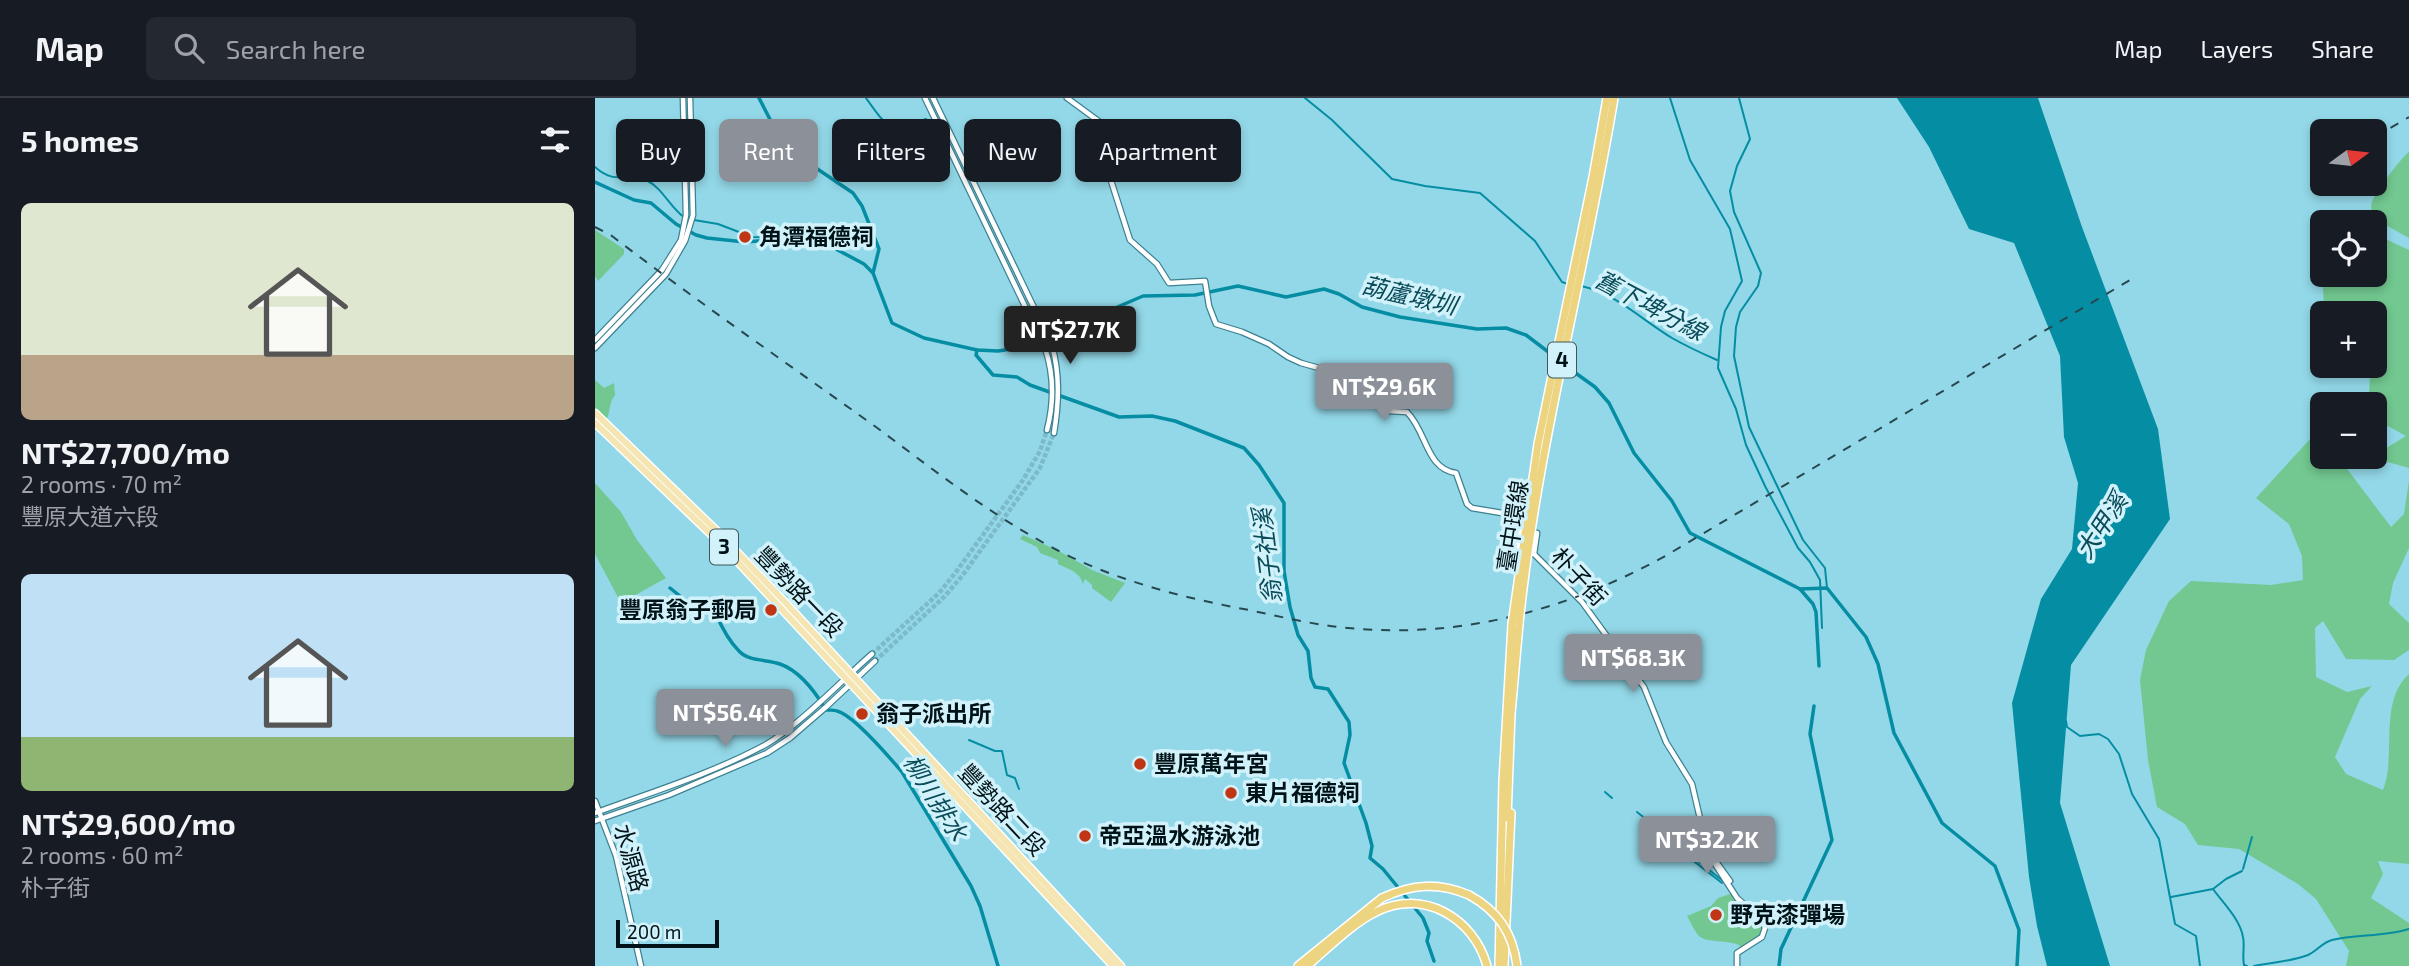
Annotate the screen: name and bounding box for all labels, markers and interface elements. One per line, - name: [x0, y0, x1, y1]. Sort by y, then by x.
- search box: [146, 17, 636, 80]
- text: Map: [35, 28, 104, 68]
- icon: search: [170, 29, 208, 67]
- text: Search here: [226, 33, 365, 64]
- text: Map: [2114, 34, 2162, 63]
- text: Layers: [2200, 34, 2273, 63]
- text: Share: [2311, 34, 2374, 63]
- chip: Buy: [616, 119, 705, 182]
- chip: Rent: [719, 119, 818, 182]
- chip: Filters: [832, 119, 950, 182]
- chip: New: [964, 119, 1061, 182]
- chip: Apartment: [1075, 119, 1241, 182]
- north arrow: [2310, 119, 2387, 196]
- map controls: [2310, 119, 2387, 469]
- icon: filters: [536, 121, 574, 159]
- text: 5 homes: [21, 122, 139, 158]
- button: locate: [2310, 210, 2387, 287]
- place label: 角潭福德祠: [759, 222, 874, 250]
- marker: 角潭福德祠: [737, 229, 753, 245]
- icon: home: [235, 249, 361, 375]
- water label: 舊下埤分線: [1591, 264, 1713, 347]
- water label: 葫蘆墩圳: [1359, 270, 1462, 320]
- button: +: [2310, 301, 2387, 378]
- pin: NT$27.7K: [998, 306, 1142, 366]
- text: NT$27.7K: [1020, 315, 1120, 343]
- road number: 4: [1548, 342, 1576, 378]
- pin: NT$29.6K: [1312, 364, 1456, 423]
- text: NT$29.6K: [1332, 372, 1436, 400]
- button: −: [2310, 392, 2387, 469]
- text: NT$27,700/mo: [21, 434, 230, 470]
- text: 2 rooms · 70 m²: [21, 470, 182, 498]
- street label: 臺中環線: [1491, 478, 1533, 573]
- water label: 大甲溪: [2069, 485, 2134, 563]
- text: 豐原大道六段: [21, 502, 159, 530]
- water label: 翁子社溪: [1246, 504, 1287, 606]
- road number: 3: [710, 530, 738, 564]
- street label: 豐勢路一段: [750, 540, 850, 642]
- street label: 朴子街: [1546, 542, 1613, 611]
- place label: 豐原翁子郵局: [619, 595, 757, 623]
- marker: 豐原翁子郵局: [763, 602, 779, 618]
- icon: home: [235, 620, 361, 746]
- pin: NT$68.3K: [1561, 634, 1705, 694]
- text: NT$68.3K: [1581, 643, 1685, 671]
- pin: NT$56.4K: [653, 690, 797, 749]
- text: NT$56.4K: [673, 698, 777, 726]
- place label: 翁子派出所: [876, 699, 991, 727]
- marker: 翁子派出所: [854, 706, 870, 722]
- water label: 柳川排水: [899, 749, 975, 846]
- place label: 豐原萬年宮: [1154, 749, 1269, 777]
- marker: 豐原萬年宮: [1132, 756, 1148, 772]
- street label: 豐勢路二段: [953, 758, 1052, 861]
- place label: 東片福德祠: [1245, 778, 1360, 806]
- marker: 東片福德祠: [1223, 785, 1239, 801]
- text: NT$29,600/mo: [21, 805, 236, 841]
- pin: NT$32.2K: [1635, 816, 1779, 876]
- street label: 水源路: [609, 821, 655, 895]
- place label: 帝亞溫水游泳池: [1099, 821, 1260, 849]
- text: NT$32.2K: [1655, 825, 1759, 853]
- marker: 帝亞溫水游泳池: [1077, 828, 1093, 844]
- text: 2 rooms · 60 m²: [21, 841, 183, 869]
- text: 朴子街: [21, 873, 90, 901]
- place label: 野克漆彈場: [1730, 900, 1845, 928]
- marker: 野克漆彈場: [1708, 907, 1724, 923]
- scale bar: [616, 917, 719, 949]
- text: 200 m: [627, 920, 681, 943]

